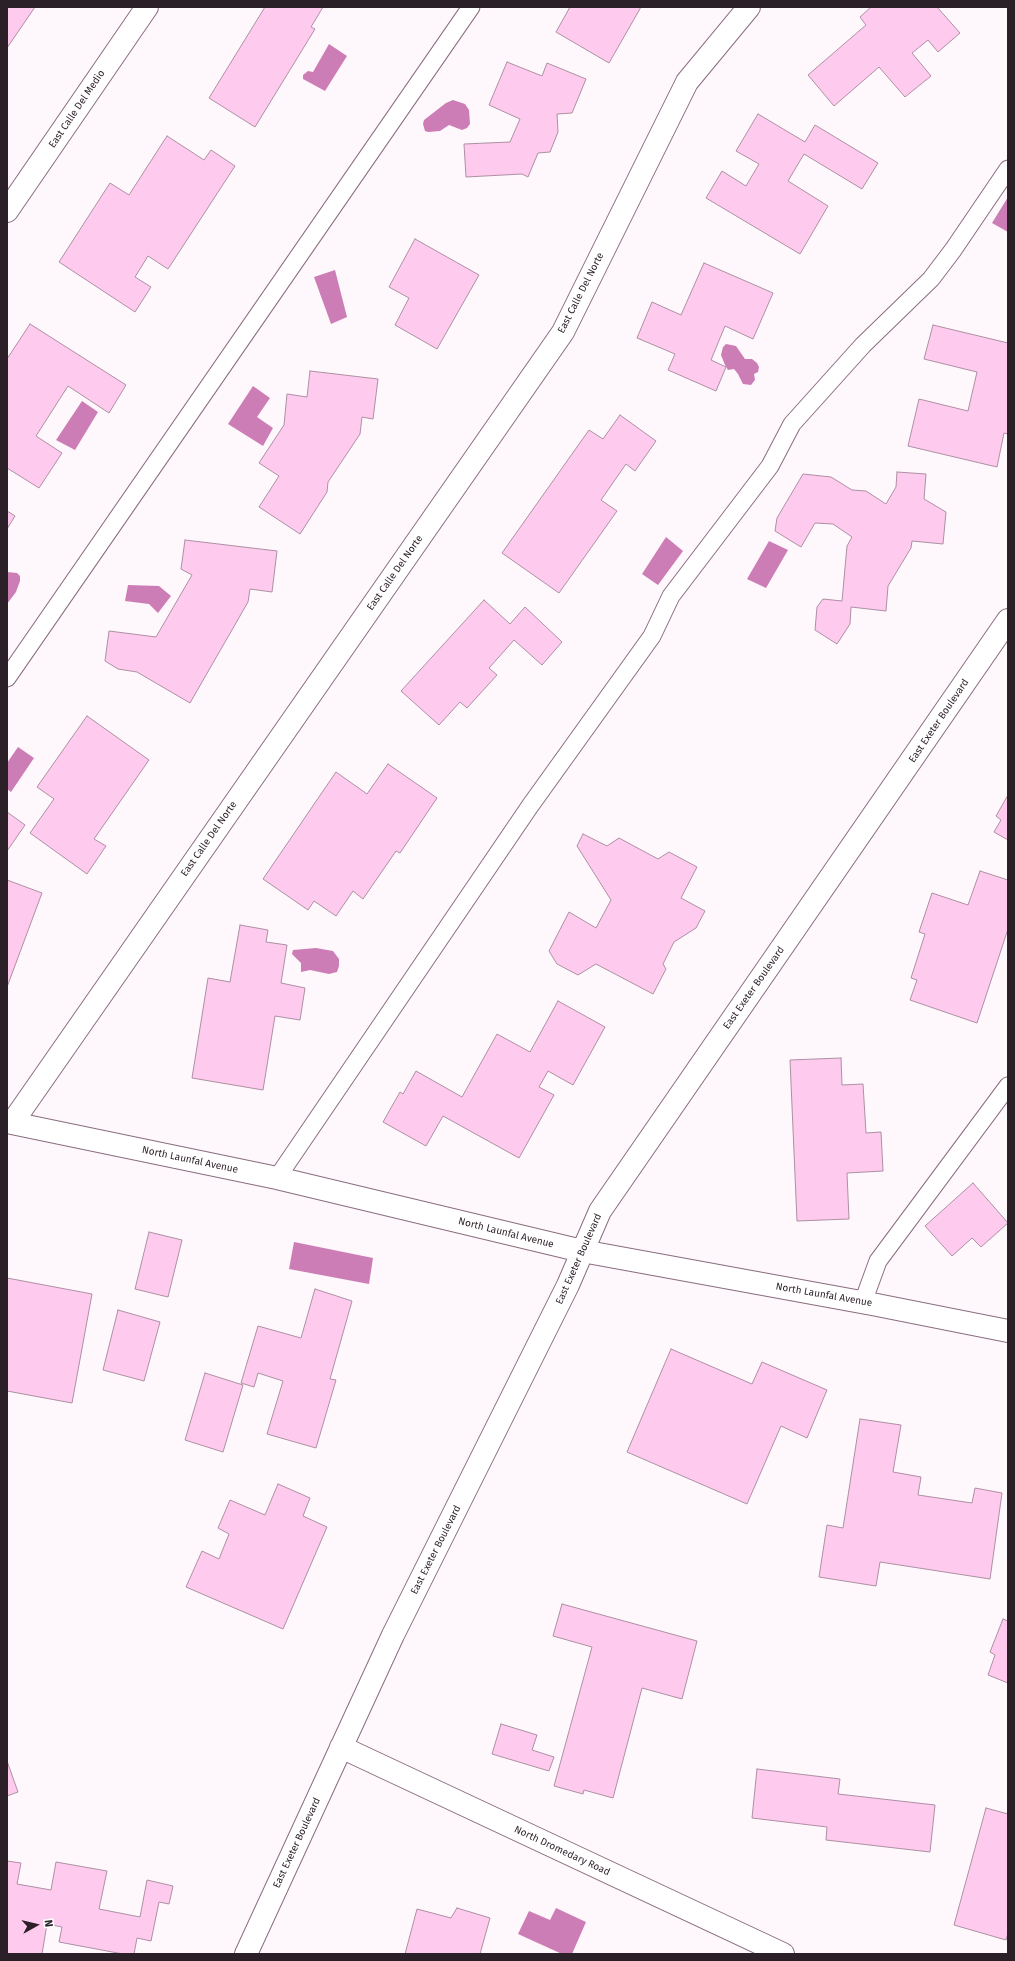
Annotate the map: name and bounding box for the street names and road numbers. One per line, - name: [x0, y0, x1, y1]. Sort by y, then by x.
- street label: East Calle Del Medio: [46, 68, 108, 150]
- street label: East Calle Del Norte: [555, 251, 607, 335]
- street label: East Calle Del Norte: [365, 533, 425, 613]
- street label: East Exeter Boulevard: [907, 677, 971, 765]
- street label: East Calle Del Norte: [179, 799, 239, 879]
- street label: East Exeter Boulevard: [721, 944, 787, 1032]
- street label: North Launfal Avenue: [141, 1144, 239, 1176]
- street label: East Exeter Boulevard: [554, 1212, 604, 1306]
- street label: North Launfal Avenue: [457, 1215, 555, 1251]
- street label: North Launfal Avenue: [775, 1281, 873, 1309]
- street label: East Exeter Boulevard: [408, 1504, 464, 1596]
- street label: East Exeter Boulevard: [271, 1796, 323, 1890]
- street label: North Dromedary Road: [512, 1823, 612, 1879]

